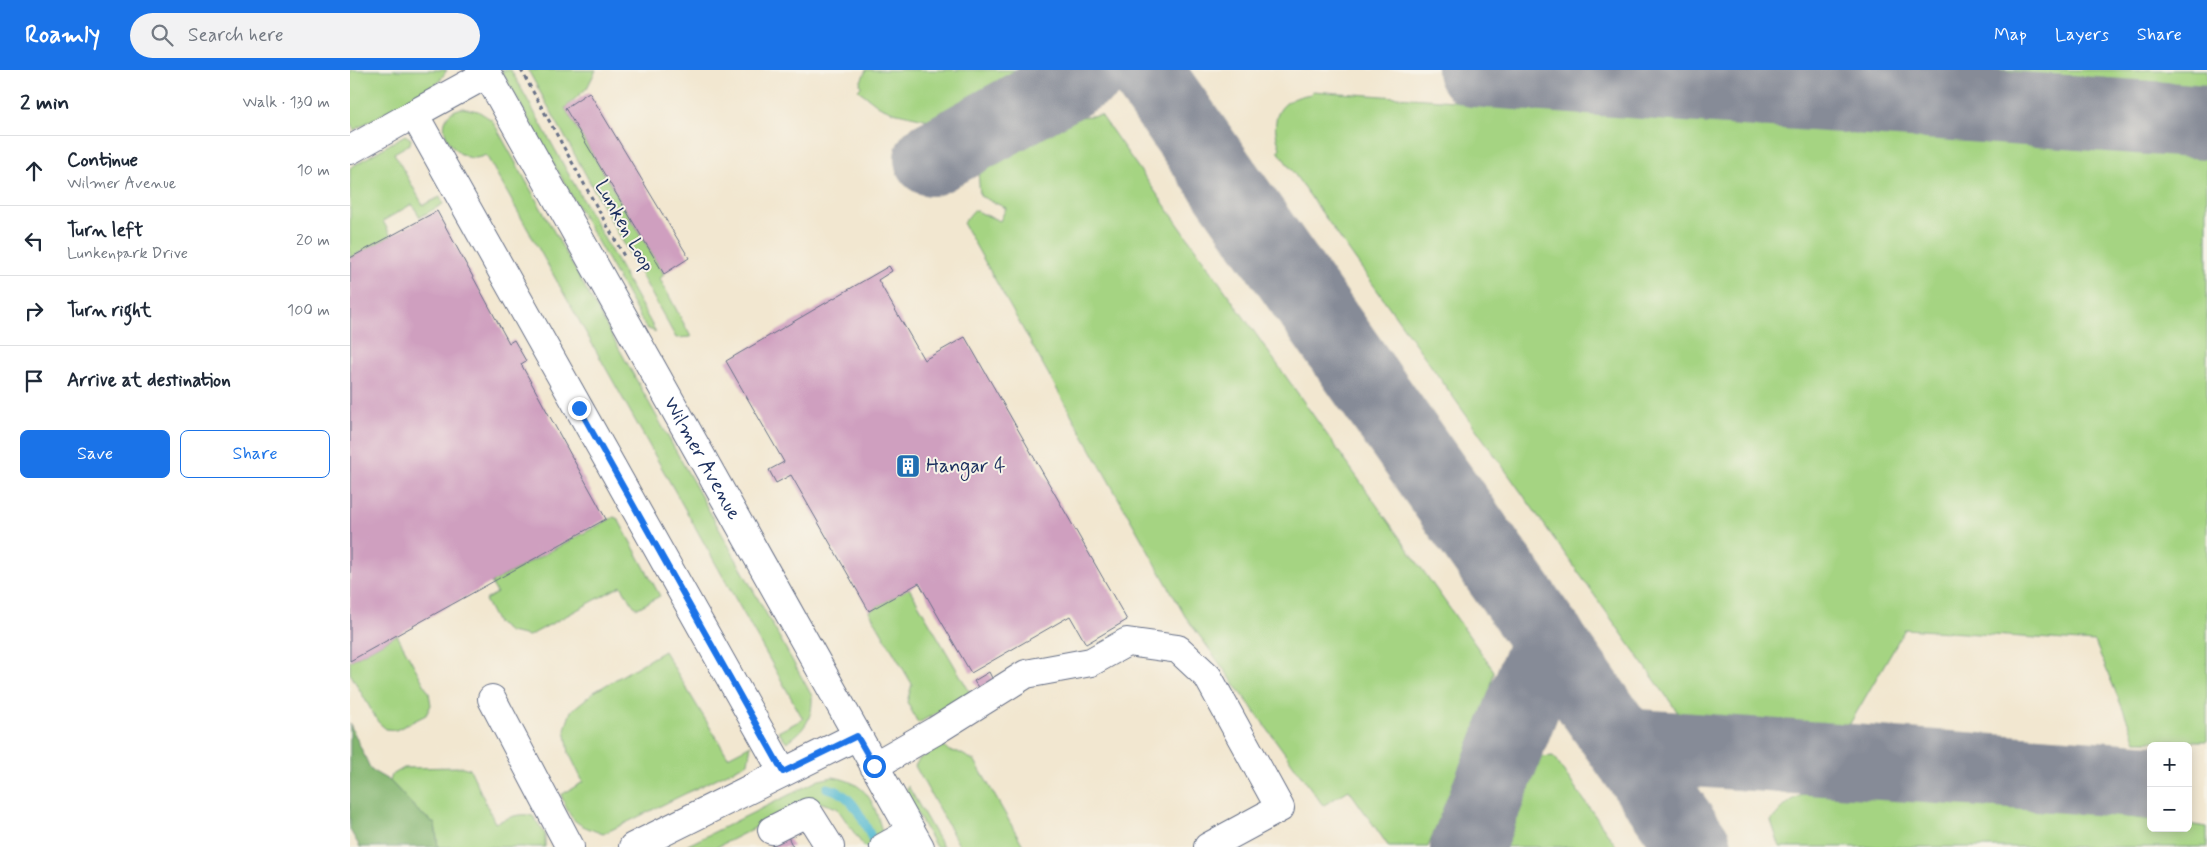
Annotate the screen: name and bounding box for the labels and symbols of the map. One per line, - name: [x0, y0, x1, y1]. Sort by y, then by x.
- street label: Lunken Loop: [588, 175, 660, 277]
- street label: Wilmer Avenue: [657, 392, 748, 525]
- route end: [568, 397, 591, 420]
- building icon: Hangar 4: [895, 453, 921, 479]
- place label: Hangar 4: [926, 453, 1006, 481]
- route start: [863, 755, 886, 778]

